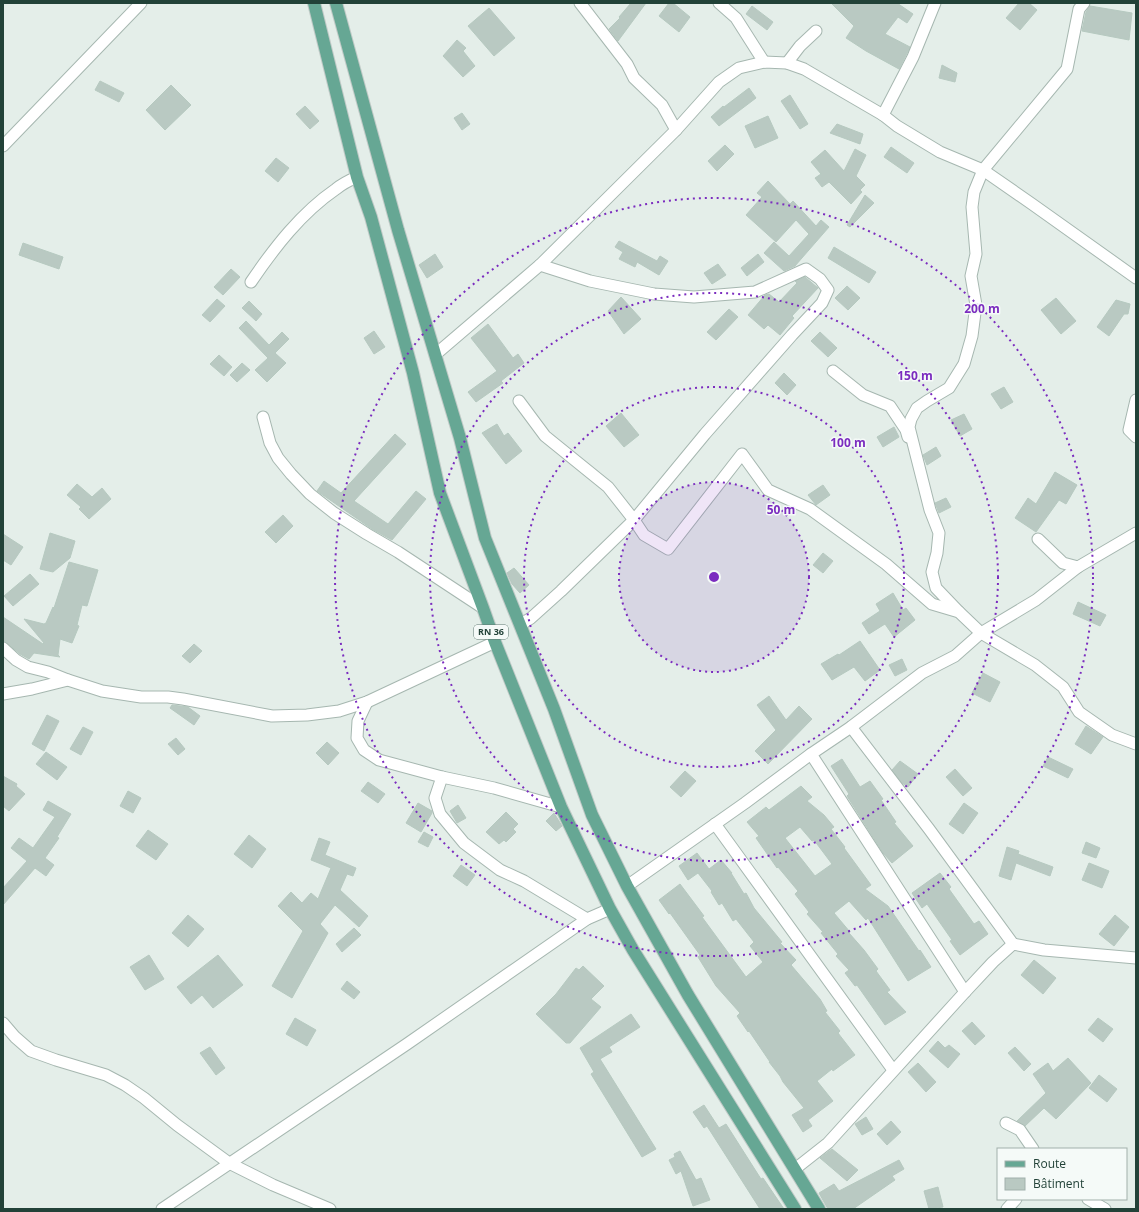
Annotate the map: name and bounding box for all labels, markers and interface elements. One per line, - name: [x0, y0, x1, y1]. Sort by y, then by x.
- text: 200 m: [964, 300, 1000, 317]
- text: 150 m: [897, 367, 933, 384]
- text: 100 m: [830, 434, 866, 451]
- text: 50 m: [767, 501, 795, 518]
- centre of rings: [707, 570, 721, 584]
- road number: RN 36: [474, 625, 508, 639]
- legend: [997, 1148, 1127, 1200]
- text: Route: [1033, 1155, 1066, 1172]
- text: Bâtiment: [1033, 1175, 1084, 1192]

